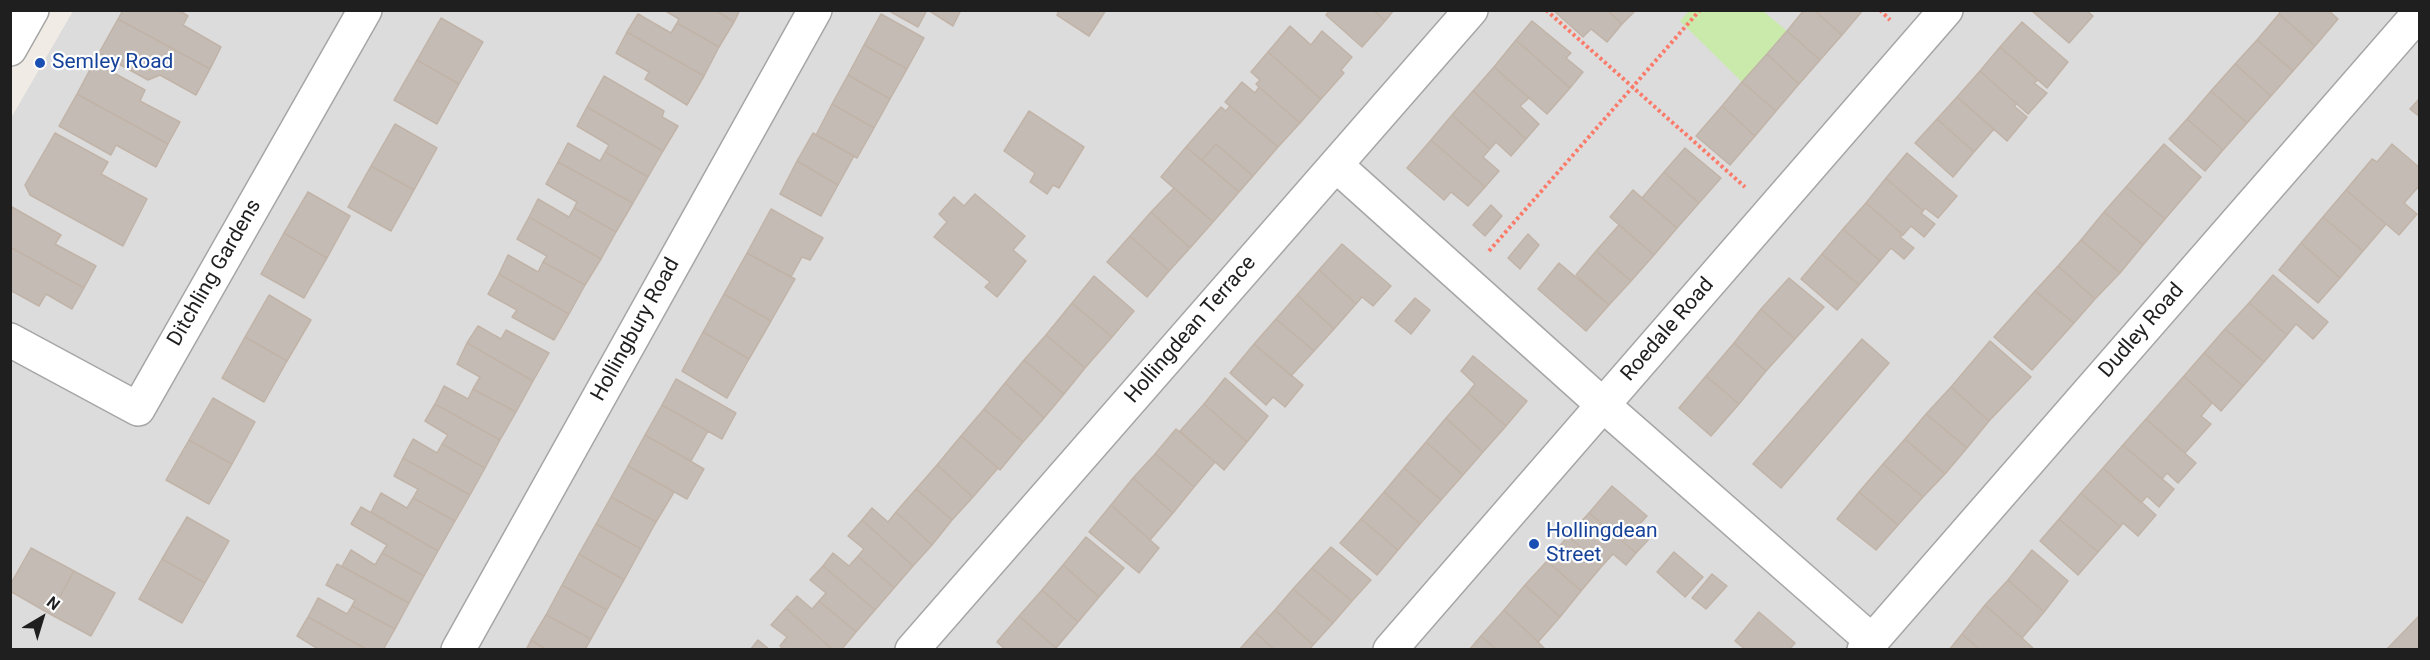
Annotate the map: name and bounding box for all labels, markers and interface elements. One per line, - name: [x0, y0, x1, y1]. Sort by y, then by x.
- place label: Semley Road: [52, 50, 173, 76]
- marker: Semley Road: [33, 56, 47, 70]
- street label: Ditchling Gardens: [163, 195, 267, 351]
- street label: Hollingdean Terrace: [1120, 251, 1262, 409]
- street label: Hollingbury Road: [586, 254, 686, 406]
- street label: Roedale Road: [1616, 273, 1720, 387]
- street label: Dudley Road: [2094, 279, 2190, 383]
- place label: Hollingdean Street: [1546, 519, 1658, 569]
- marker: Hollingdean Street: [1527, 537, 1541, 551]
- north arrow: [12, 588, 72, 648]
- text: N: [43, 592, 64, 614]

